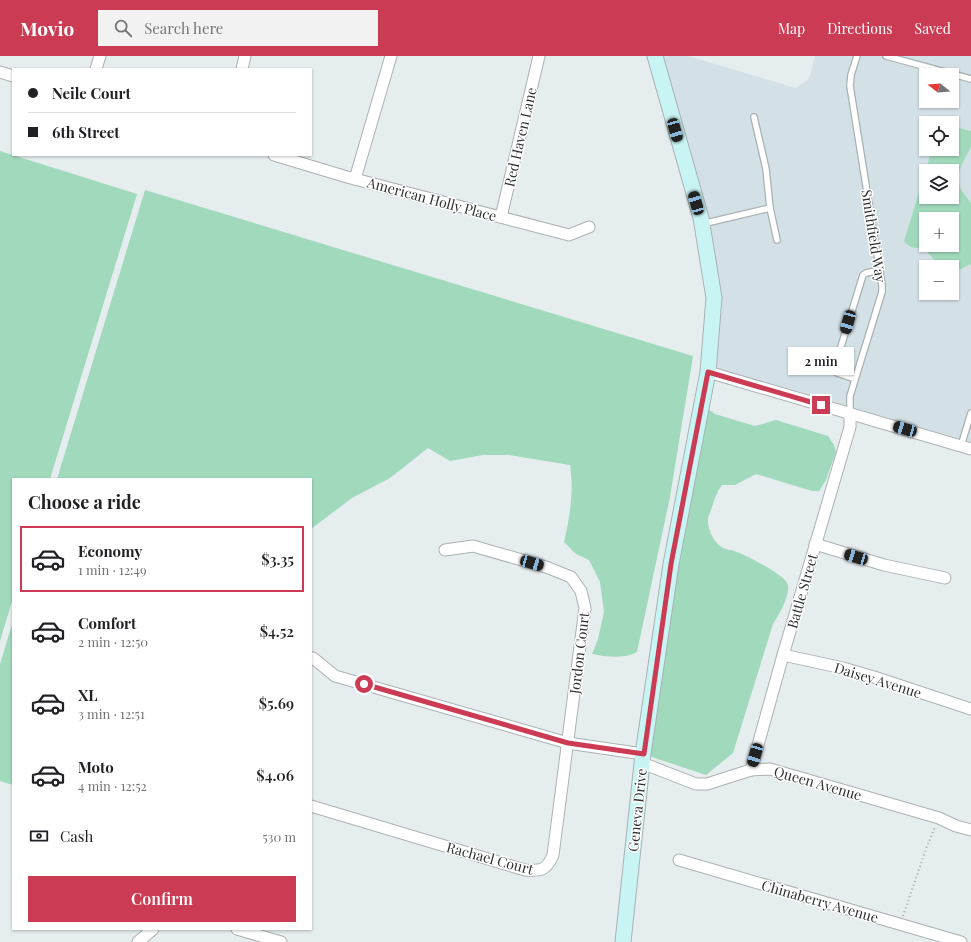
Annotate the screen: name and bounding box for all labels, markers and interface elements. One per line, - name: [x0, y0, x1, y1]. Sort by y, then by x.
- search box: [98, 10, 378, 46]
- text: Movio: [20, 15, 74, 41]
- icon: search: [112, 17, 134, 39]
- text: Search here: [144, 18, 223, 38]
- text: Map: [778, 19, 805, 38]
- text: Directions: [827, 19, 893, 38]
- text: Saved: [915, 19, 951, 38]
- north arrow: [919, 68, 959, 108]
- map controls: [919, 68, 959, 300]
- text: Neile Court: [52, 83, 131, 103]
- street label: Red Haven Lane: [499, 85, 541, 189]
- button: locate: [919, 116, 959, 156]
- car: [666, 117, 684, 143]
- text: 6th Street: [52, 122, 120, 142]
- button: layers: [919, 164, 959, 204]
- street label: American Holly Place: [364, 172, 499, 225]
- street label: Smithfield Way: [857, 188, 891, 284]
- car: [687, 190, 705, 216]
- button: +: [919, 212, 959, 252]
- button: −: [919, 260, 959, 300]
- car: [839, 309, 857, 335]
- callout: 2 min: [788, 347, 854, 375]
- text: 2 min: [804, 352, 838, 369]
- route end: [812, 396, 830, 414]
- car: [892, 420, 918, 438]
- text: Choose a ride: [28, 490, 141, 514]
- icon: car: [30, 541, 66, 577]
- text: Economy: [78, 541, 142, 561]
- car: [843, 548, 869, 566]
- text: $3.35: [261, 549, 294, 569]
- street label: Battle Street: [782, 550, 822, 631]
- car: [519, 554, 545, 572]
- text: 1 min · 12:49: [78, 561, 147, 578]
- street label: Jordon Court: [564, 610, 594, 696]
- icon: car: [30, 613, 66, 649]
- text: Comfort: [78, 613, 136, 633]
- text: $4.52: [260, 621, 294, 641]
- text: 2 min · 12:50: [78, 633, 148, 650]
- street label: Daisey Avenue: [832, 658, 924, 702]
- route start: [355, 675, 373, 693]
- icon: car: [30, 685, 66, 721]
- text: XL: [78, 685, 98, 705]
- text: $5.69: [259, 693, 294, 713]
- text: 3 min · 12:51: [78, 705, 145, 722]
- car: [746, 742, 764, 768]
- icon: car: [30, 757, 66, 793]
- text: Moto: [78, 757, 114, 777]
- street label: Queen Avenue: [772, 761, 864, 805]
- text: $4.06: [256, 765, 294, 785]
- street label: Geneva Drive: [623, 767, 651, 853]
- text: 4 min · 12:52: [78, 777, 147, 794]
- icon: cash: [28, 825, 50, 847]
- text: Cash: [60, 826, 93, 846]
- text: 530 m: [262, 828, 296, 845]
- street label: Rachael Court: [444, 837, 537, 879]
- street label: Chinaberry Avenue: [759, 875, 881, 927]
- button: Confirm: [28, 876, 296, 922]

